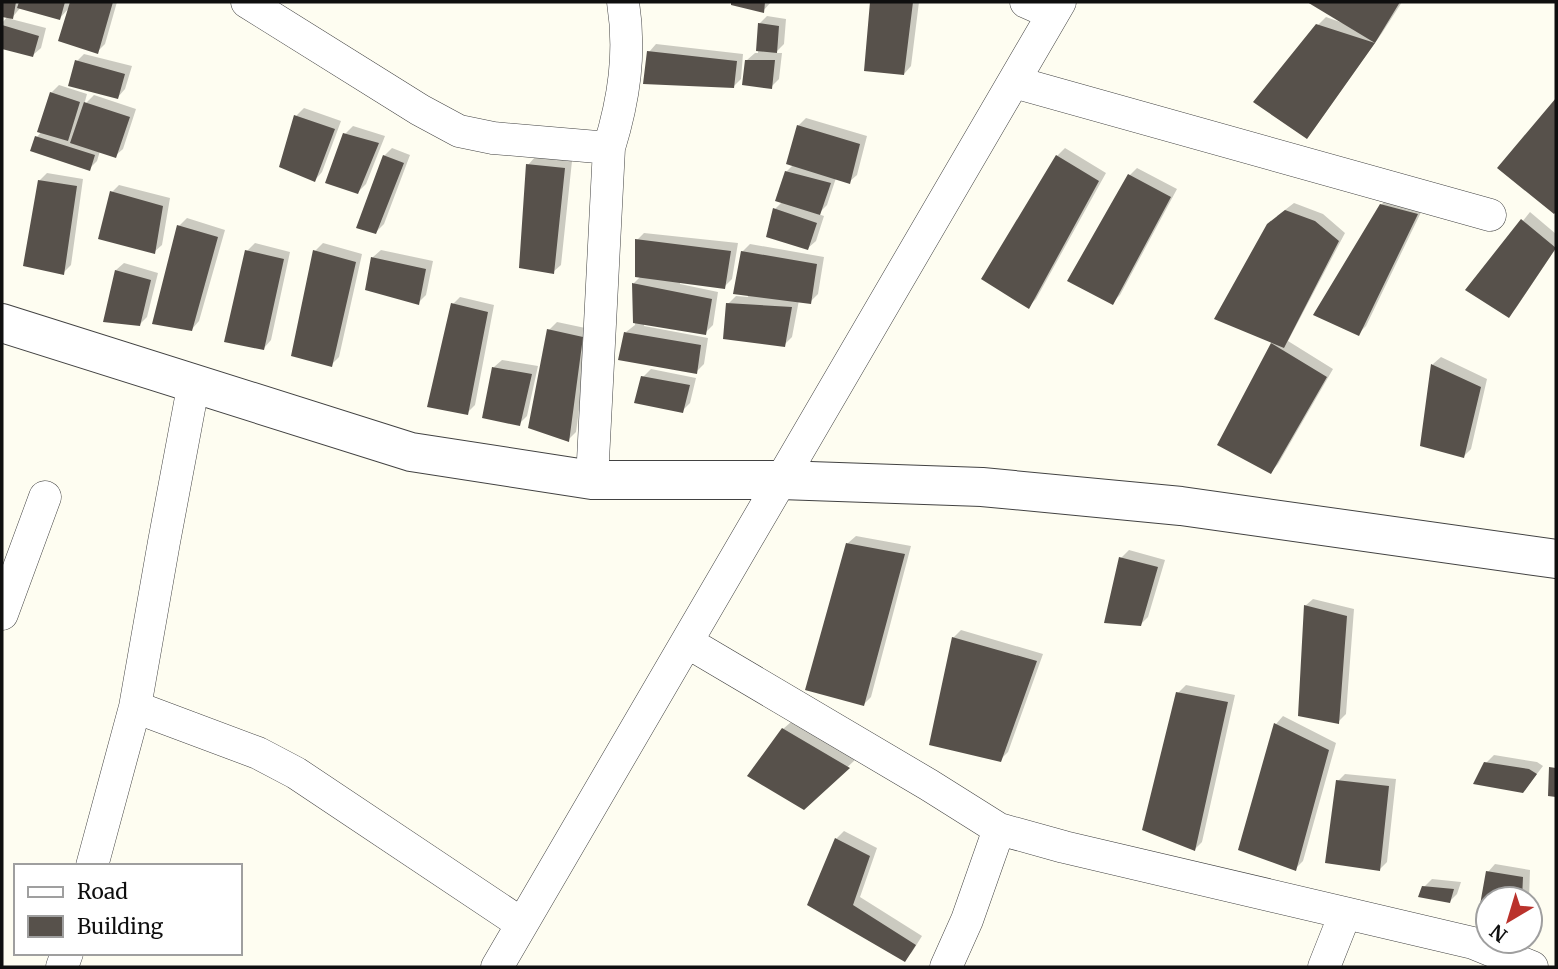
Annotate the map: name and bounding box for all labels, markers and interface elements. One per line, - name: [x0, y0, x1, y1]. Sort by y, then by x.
- legend: [14, 864, 242, 955]
- text: Road: [77, 878, 128, 905]
- north arrow: [1474, 885, 1544, 955]
- text: Building: [77, 913, 164, 940]
- text: N: [1485, 919, 1512, 947]

